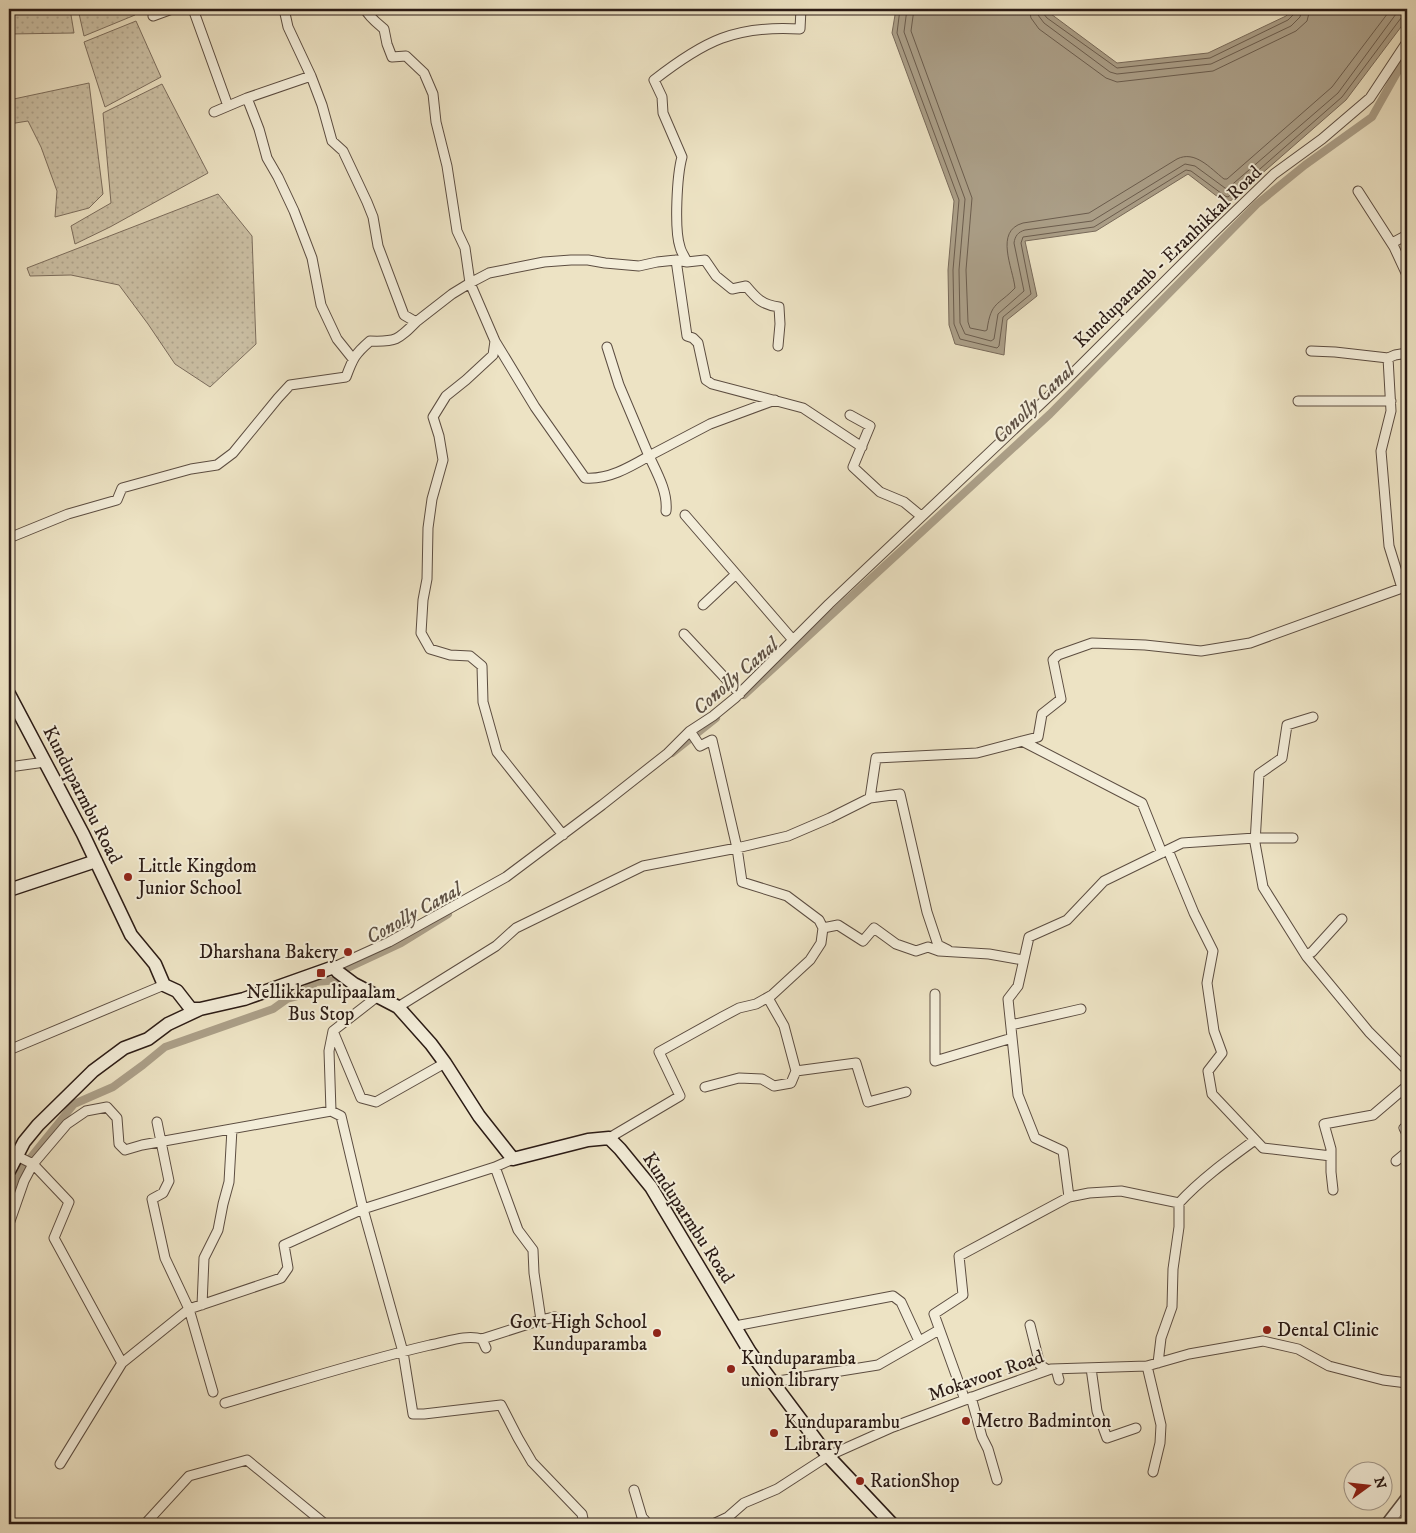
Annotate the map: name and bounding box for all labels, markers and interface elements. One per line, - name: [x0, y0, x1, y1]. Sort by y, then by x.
- street label: Kunduparamb - Eranhikkal Road: [1069, 161, 1267, 353]
- water label: Conolly Canal: [987, 357, 1082, 450]
- water label: Conolly Canal: [688, 632, 785, 721]
- street label: Kunduparmbu Road: [37, 722, 127, 868]
- place label: Little Kingdom Junior School: [136, 855, 257, 900]
- marker: Little Kingdom Junior School: [122, 871, 134, 883]
- water label: Conolly Canal: [362, 877, 468, 950]
- place label: Dharshana Bakery: [199, 941, 339, 964]
- marker: Dharshana Bakery: [342, 946, 354, 958]
- marker: Nellikkapulipaalam Bus Stop: [315, 967, 327, 979]
- place label: Nellikkapulipaalam Bus Stop: [246, 981, 396, 1026]
- street label: Kunduparmbu Road: [637, 1148, 739, 1288]
- place label: Govt High School Kunduparamba: [510, 1311, 647, 1356]
- place label: Dental Clinic: [1277, 1319, 1379, 1342]
- marker: Dental Clinic: [1261, 1324, 1273, 1336]
- marker: Govt High School Kunduparamba: [651, 1327, 663, 1339]
- street label: Mokavoor Road: [925, 1345, 1047, 1407]
- place label: Kunduparamba union library: [741, 1347, 856, 1392]
- marker: Kunduparamba union library: [725, 1363, 737, 1375]
- place label: Metro Badminton: [976, 1410, 1111, 1433]
- place label: Kunduparambu Library: [784, 1411, 900, 1456]
- marker: Metro Badminton: [960, 1415, 972, 1427]
- marker: Kunduparambu Library: [768, 1427, 780, 1439]
- north arrow: [1344, 1460, 1394, 1510]
- place label: RationShop: [870, 1470, 960, 1493]
- marker: RationShop: [854, 1475, 866, 1487]
- text: N: [1369, 1475, 1390, 1491]

